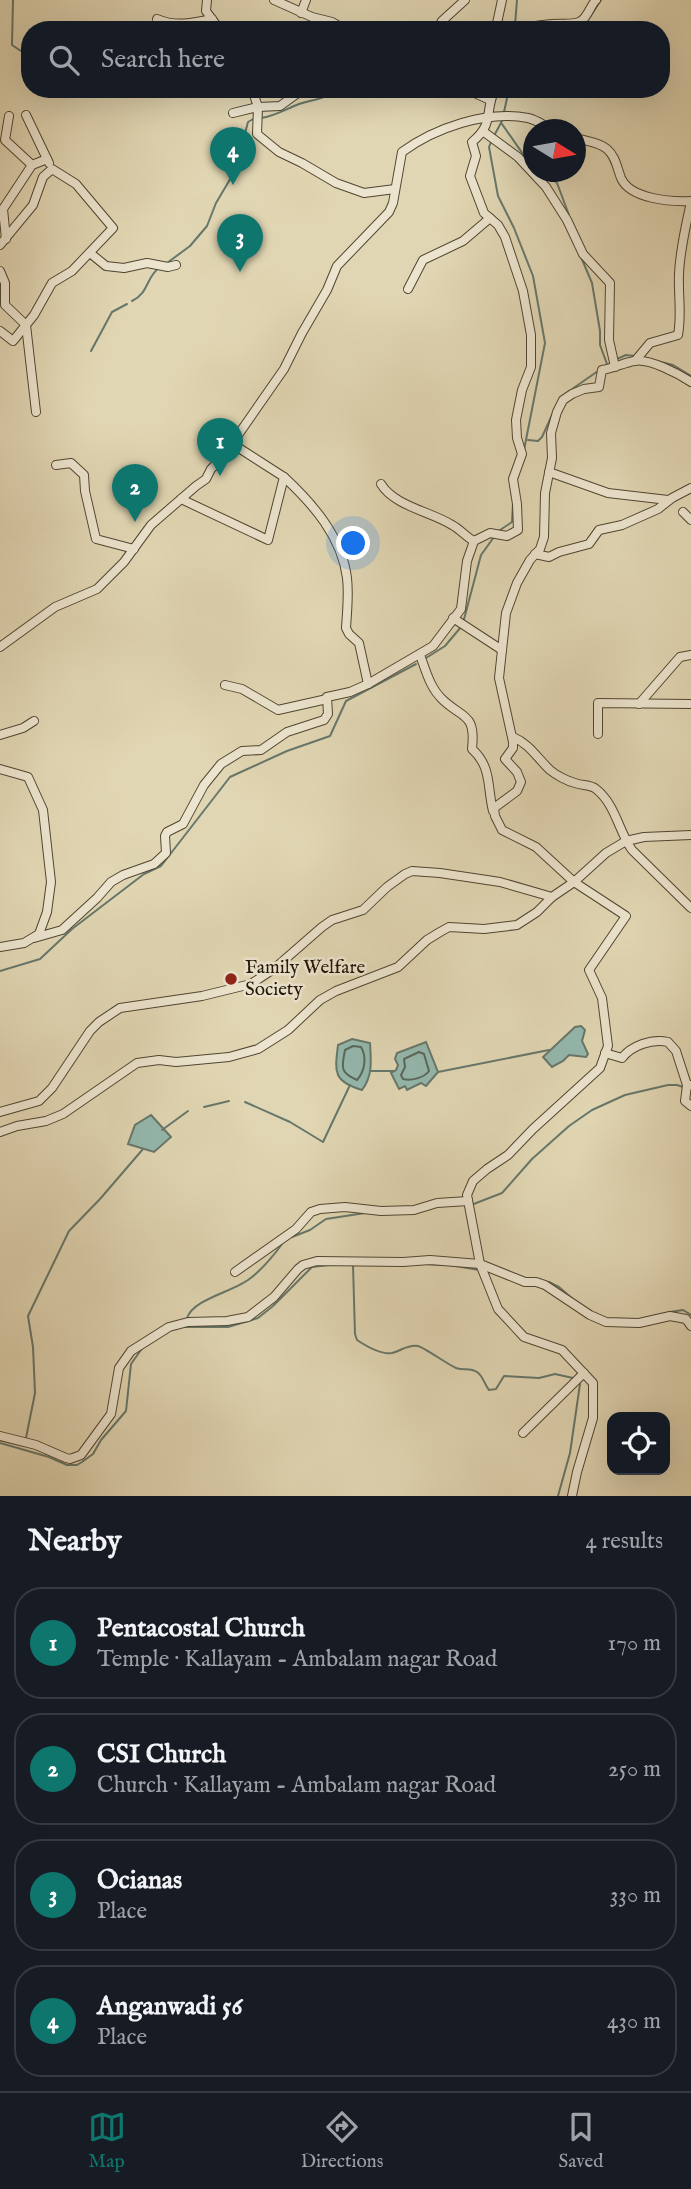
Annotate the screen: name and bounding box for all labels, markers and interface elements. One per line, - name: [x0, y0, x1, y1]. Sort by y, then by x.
- search box: [21, 21, 670, 98]
- icon: search: [45, 41, 83, 79]
- text: Search here: [101, 43, 225, 76]
- north arrow: [523, 119, 586, 182]
- pin: 4: [210, 127, 256, 185]
- pin: 3: [217, 214, 263, 272]
- pin: 1: [197, 418, 243, 476]
- pin: 2: [112, 464, 158, 522]
- your location: [336, 526, 370, 560]
- place label: Family Welfare Society: [245, 956, 365, 1002]
- marker: Family Welfare Society: [223, 971, 239, 987]
- map controls: [607, 1412, 670, 1475]
- button: locate: [607, 1412, 670, 1475]
- text: Nearby: [28, 1523, 121, 1561]
- text: 4 results: [585, 1527, 663, 1556]
- text: Pentacostal Church: [97, 1612, 305, 1645]
- text: 1: [49, 1629, 57, 1658]
- text: 170 m: [608, 1629, 661, 1658]
- text: Temple · Kallayam - Ambalam nagar Road: [97, 1645, 497, 1674]
- text: CSI Church: [97, 1738, 226, 1771]
- text: 2: [48, 1755, 58, 1784]
- text: 250 m: [608, 1755, 661, 1784]
- text: Church · Kallayam - Ambalam nagar Road: [97, 1771, 496, 1800]
- text: Ocianas: [97, 1864, 182, 1897]
- text: 3: [49, 1881, 57, 1910]
- text: 330 m: [610, 1881, 661, 1910]
- text: Place: [97, 1897, 147, 1926]
- text: Anganwadi 56: [97, 1990, 242, 2023]
- text: 4: [47, 2007, 59, 2036]
- text: 430 m: [607, 2007, 661, 2036]
- text: Place: [97, 2023, 147, 2052]
- tab: Map: [88, 2108, 126, 2174]
- tab: Directions: [301, 2108, 383, 2174]
- tab: Saved: [558, 2108, 603, 2174]

